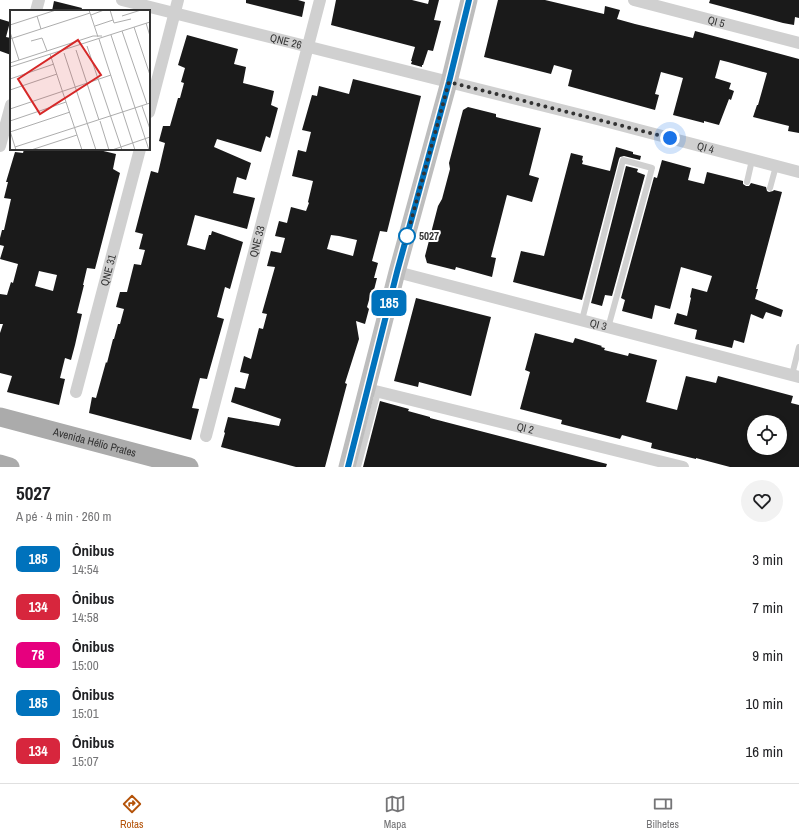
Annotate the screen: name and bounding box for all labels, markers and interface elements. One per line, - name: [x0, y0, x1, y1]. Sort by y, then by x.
- inset map: [10, 10, 150, 150]
- street label: QI 5: [706, 13, 726, 30]
- street label: QNE 26: [269, 30, 303, 52]
- your location: [660, 128, 680, 148]
- street label: QI 4: [696, 139, 716, 156]
- street label: QNE 33: [246, 224, 268, 259]
- marker: 5027: [398, 227, 416, 245]
- place label: 5027: [419, 229, 439, 243]
- street label: QNE 31: [97, 253, 119, 287]
- line badge: 185: [366, 290, 412, 316]
- text: 185: [379, 294, 399, 312]
- street label: QI 3: [588, 316, 608, 333]
- map controls: [747, 415, 787, 455]
- button: locate: [747, 415, 787, 455]
- street label: QI 2: [515, 419, 535, 437]
- street label: Avenida Hélio Prates: [51, 424, 138, 460]
- text: 5027: [16, 480, 51, 506]
- button: heart: [741, 480, 783, 522]
- text: A pé · 4 min · 260 m: [16, 508, 111, 525]
- text: Ônibus: [72, 540, 114, 561]
- text: 3 min: [752, 549, 783, 570]
- text: 185: [28, 550, 48, 568]
- text: 14:54: [72, 561, 99, 578]
- text: Ônibus: [72, 588, 114, 609]
- text: 7 min: [752, 597, 783, 618]
- text: 134: [28, 598, 48, 616]
- text: 14:58: [72, 609, 99, 626]
- text: Ônibus: [72, 636, 114, 657]
- text: 9 min: [752, 645, 783, 666]
- text: 78: [32, 646, 44, 664]
- text: 15:00: [72, 657, 99, 674]
- text: Ônibus: [72, 684, 114, 705]
- text: 10 min: [745, 693, 783, 714]
- text: 185: [28, 694, 48, 712]
- text: 15:01: [72, 705, 99, 722]
- text: Ônibus: [72, 732, 114, 753]
- text: 16 min: [745, 741, 783, 762]
- text: 134: [28, 742, 48, 760]
- text: 15:07: [72, 753, 99, 770]
- tab: Rotas: [120, 793, 144, 831]
- tab: Mapa: [384, 793, 406, 831]
- tab: Bilhetes: [646, 793, 679, 831]

